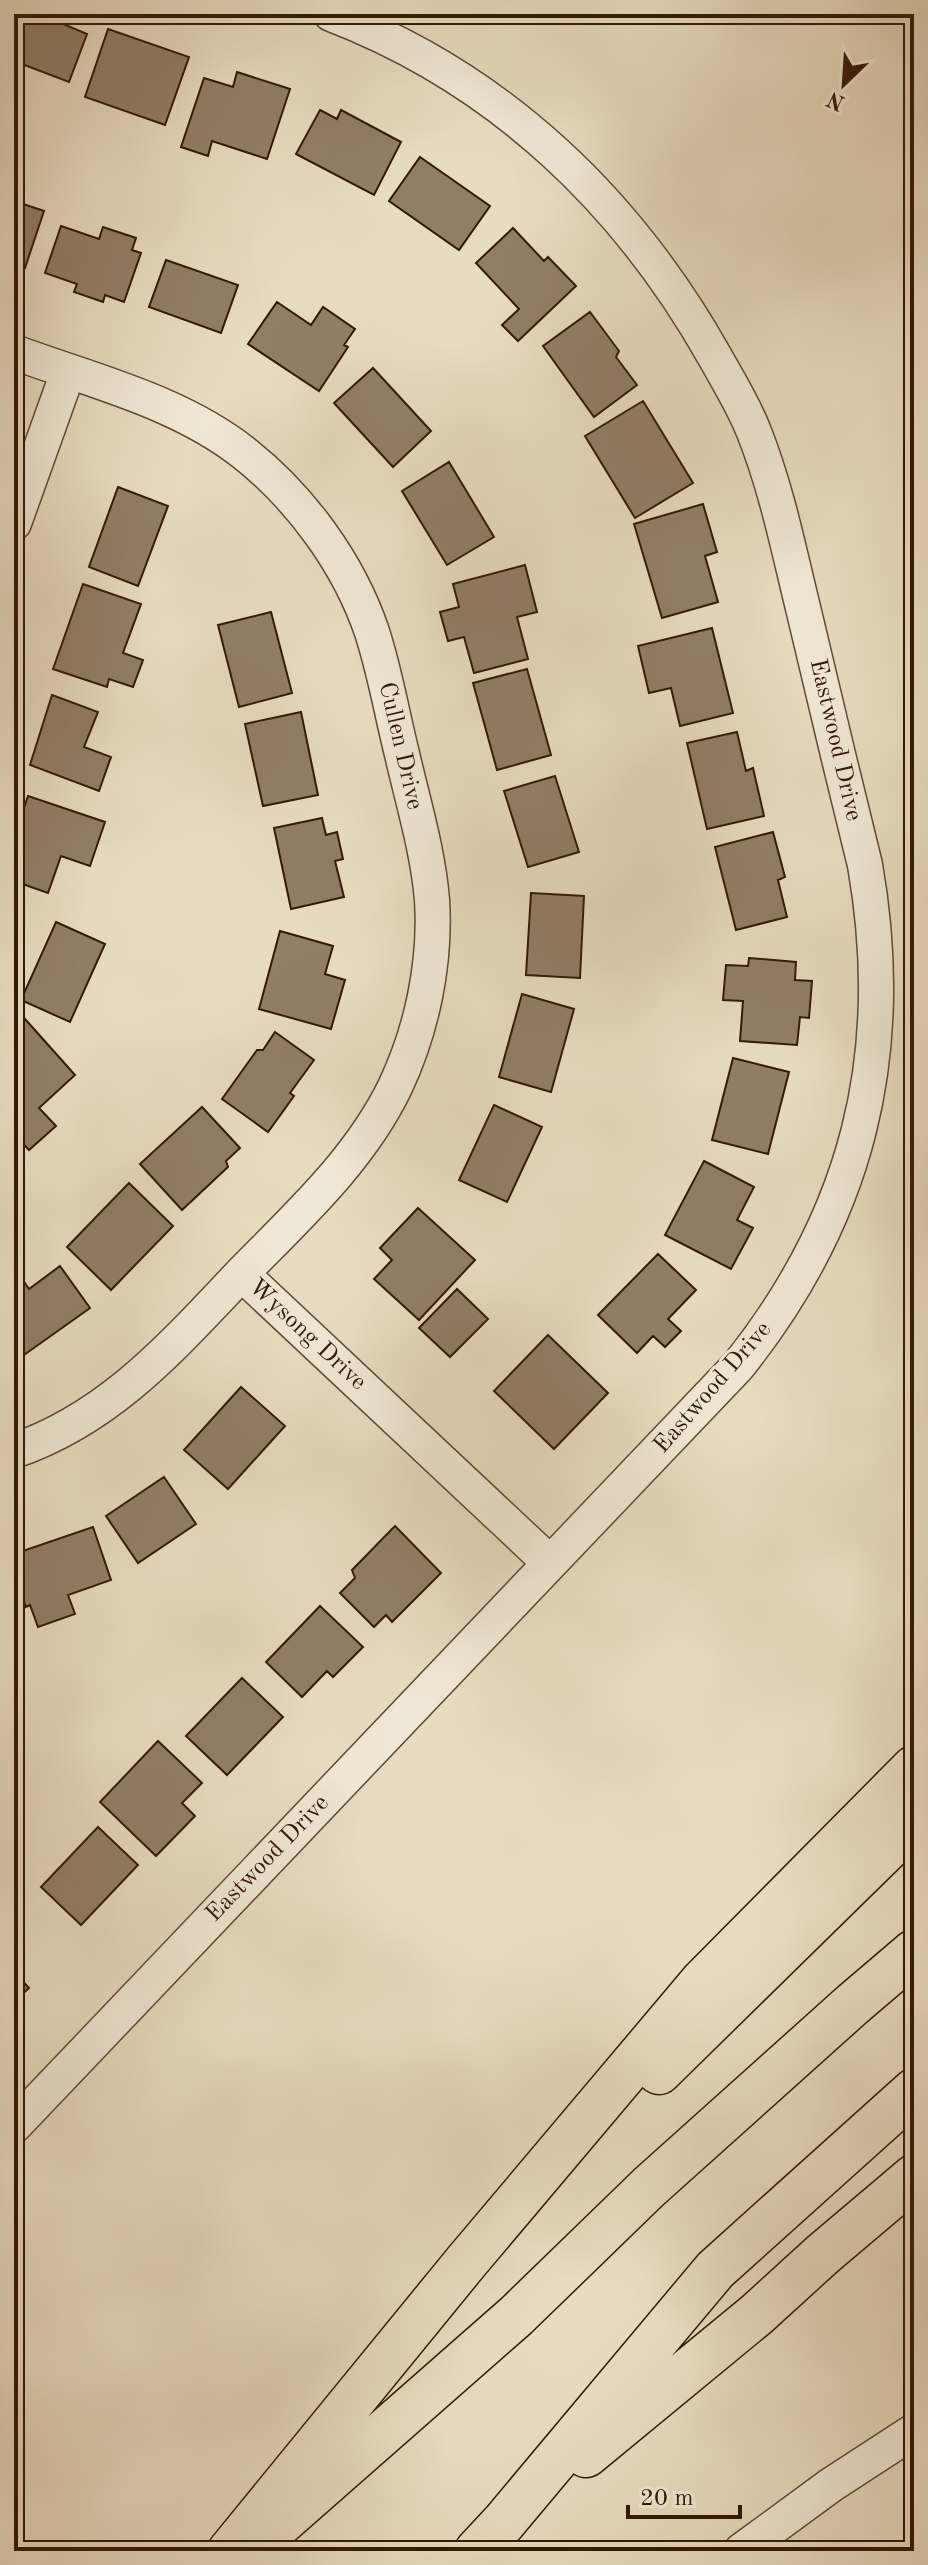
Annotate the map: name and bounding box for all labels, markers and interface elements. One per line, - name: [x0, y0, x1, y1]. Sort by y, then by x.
- north arrow: [804, 44, 884, 124]
- text: N: [824, 87, 849, 114]
- street label: Eastwood Drive: [805, 657, 865, 823]
- street label: Cullen Drive: [374, 680, 426, 812]
- street label: Wysong Drive: [244, 1275, 370, 1395]
- street label: Eastwood Drive: [650, 1318, 776, 1458]
- street label: Eastwood Drive: [202, 1791, 334, 1927]
- scale bar: [628, 2469, 740, 2519]
- text: 20 m: [640, 2487, 694, 2511]

